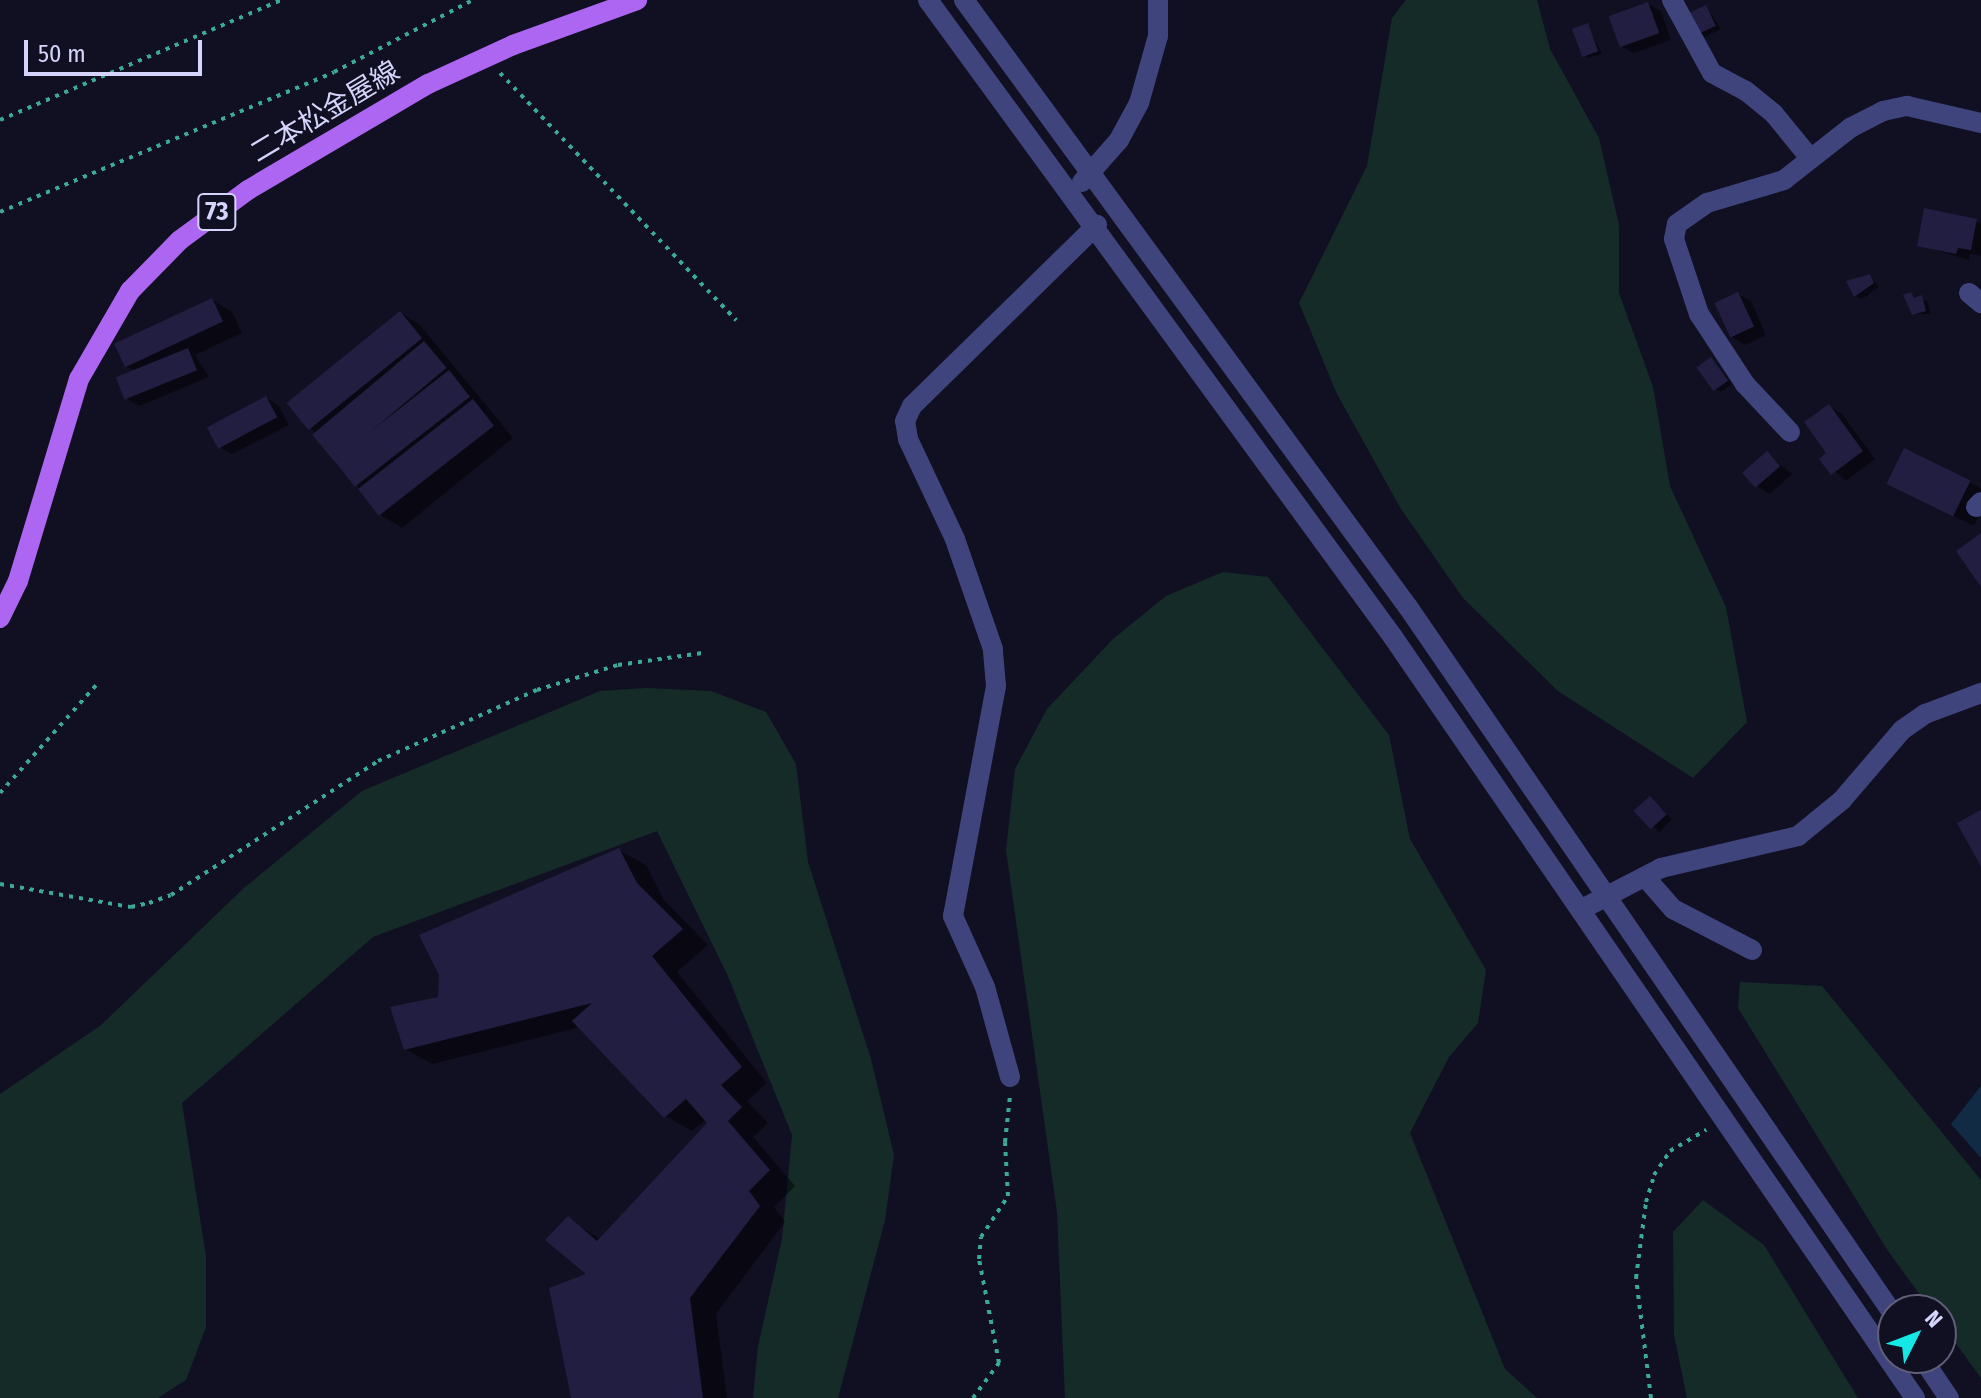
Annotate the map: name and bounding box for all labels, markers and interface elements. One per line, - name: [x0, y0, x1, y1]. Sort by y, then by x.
- scale bar: [28, 24, 206, 74]
- text: 50 m: [38, 40, 86, 68]
- street label: 二本松金屋線: [244, 54, 406, 170]
- road number: 73: [197, 190, 237, 234]
- north arrow: [1877, 1294, 1957, 1374]
- text: N: [1919, 1305, 1948, 1333]

